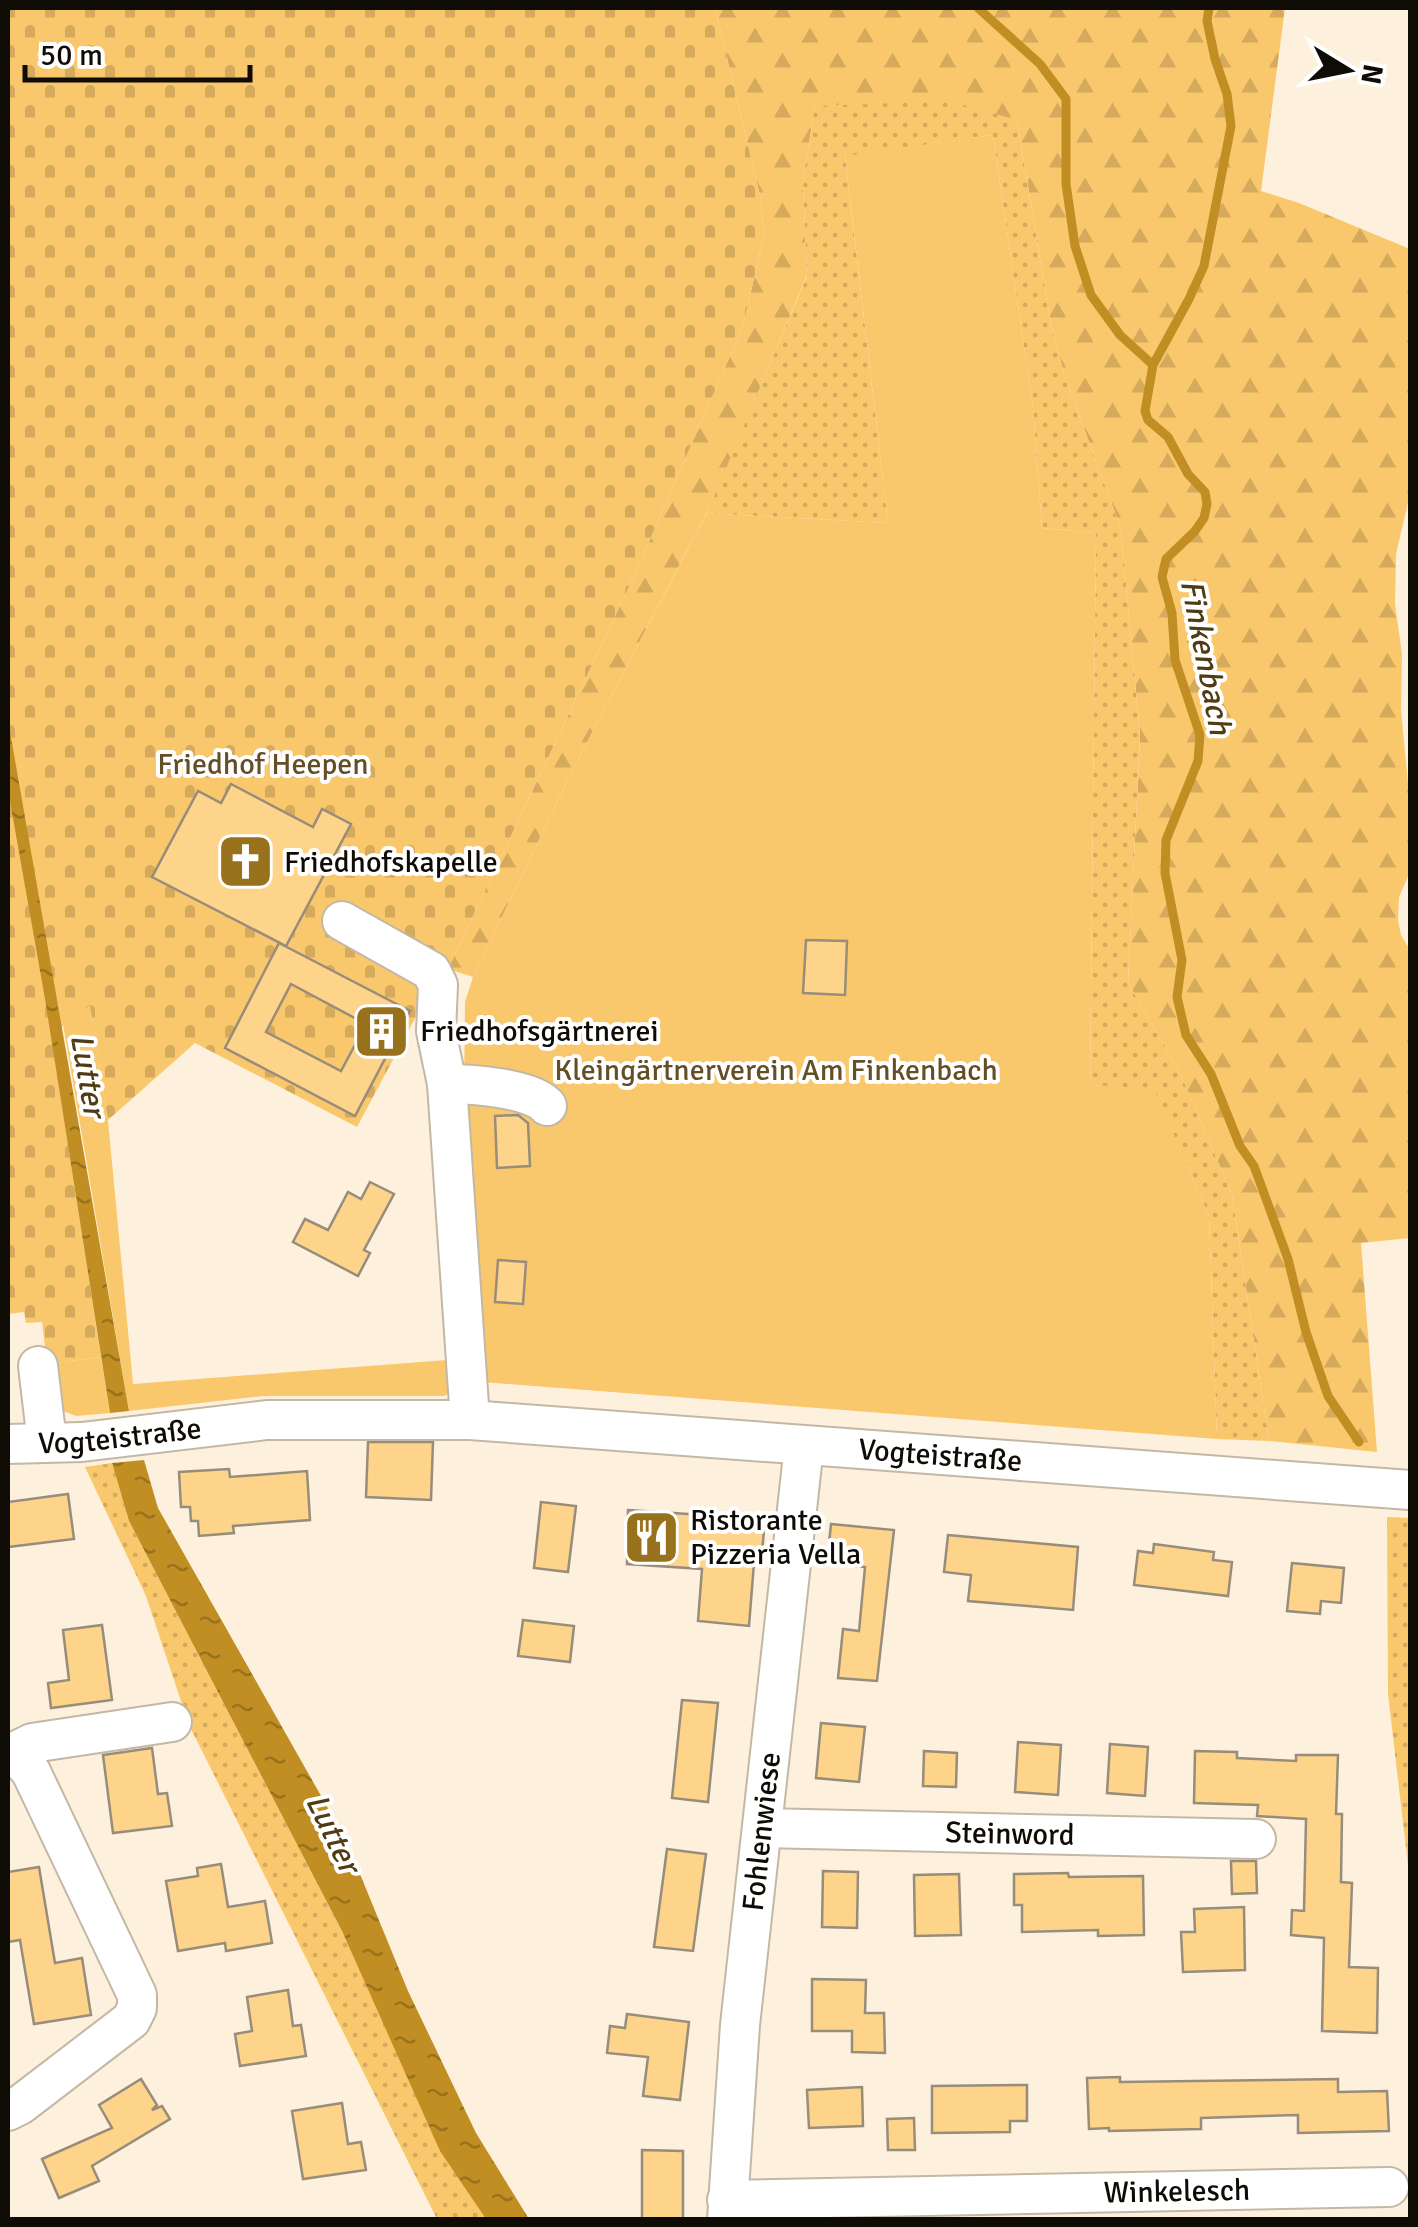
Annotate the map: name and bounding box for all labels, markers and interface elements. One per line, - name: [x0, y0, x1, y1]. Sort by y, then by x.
- scale bar: [25, 20, 250, 82]
- north arrow: [1298, 20, 1398, 120]
- text: 50 m: [40, 37, 103, 74]
- text: N: [1353, 62, 1390, 87]
- water label: Finkenbach: [1172, 576, 1240, 739]
- park label: Friedhof Heepen: [157, 746, 369, 783]
- church icon: Friedhofskapelle: [215, 832, 275, 892]
- place label: Friedhofskapelle: [284, 844, 498, 881]
- building icon: Friedhofsgärtnerei: [351, 1001, 411, 1061]
- place label: Friedhofsgärtnerei: [420, 1013, 659, 1050]
- water label: Lutter: [62, 1031, 115, 1124]
- park label: Kleingärtnerverein Am Finkenbach: [554, 1052, 998, 1089]
- street label: Vogteistraße: [37, 1409, 203, 1462]
- street label: Vogteistraße: [857, 1430, 1024, 1480]
- place label: Ristorante Pizzeria Vella: [690, 1502, 861, 1573]
- restaurant icon: Ristorante Pizzeria Vella: [621, 1507, 681, 1567]
- street label: Fohlenwiese: [734, 1750, 789, 1913]
- water label: Lutter: [297, 1787, 371, 1883]
- street label: Steinword: [945, 1814, 1075, 1853]
- street label: Winkelesch: [1103, 2171, 1251, 2211]

